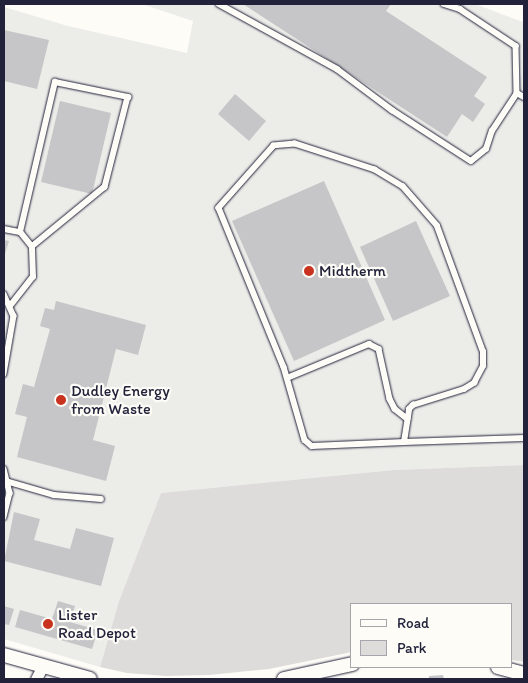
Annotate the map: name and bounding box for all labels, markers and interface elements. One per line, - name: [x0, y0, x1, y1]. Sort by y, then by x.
- place label: Midtherm: [319, 261, 386, 281]
- marker: Midtherm: [303, 265, 315, 277]
- place label: Dudley Energy from Waste: [71, 381, 170, 419]
- marker: Dudley Energy from Waste: [55, 394, 67, 406]
- legend: [350, 603, 513, 668]
- place label: Lister Road Depot: [58, 605, 137, 643]
- text: Road: [397, 614, 429, 632]
- marker: Lister Road Depot: [42, 618, 54, 630]
- text: Park: [397, 639, 427, 657]

